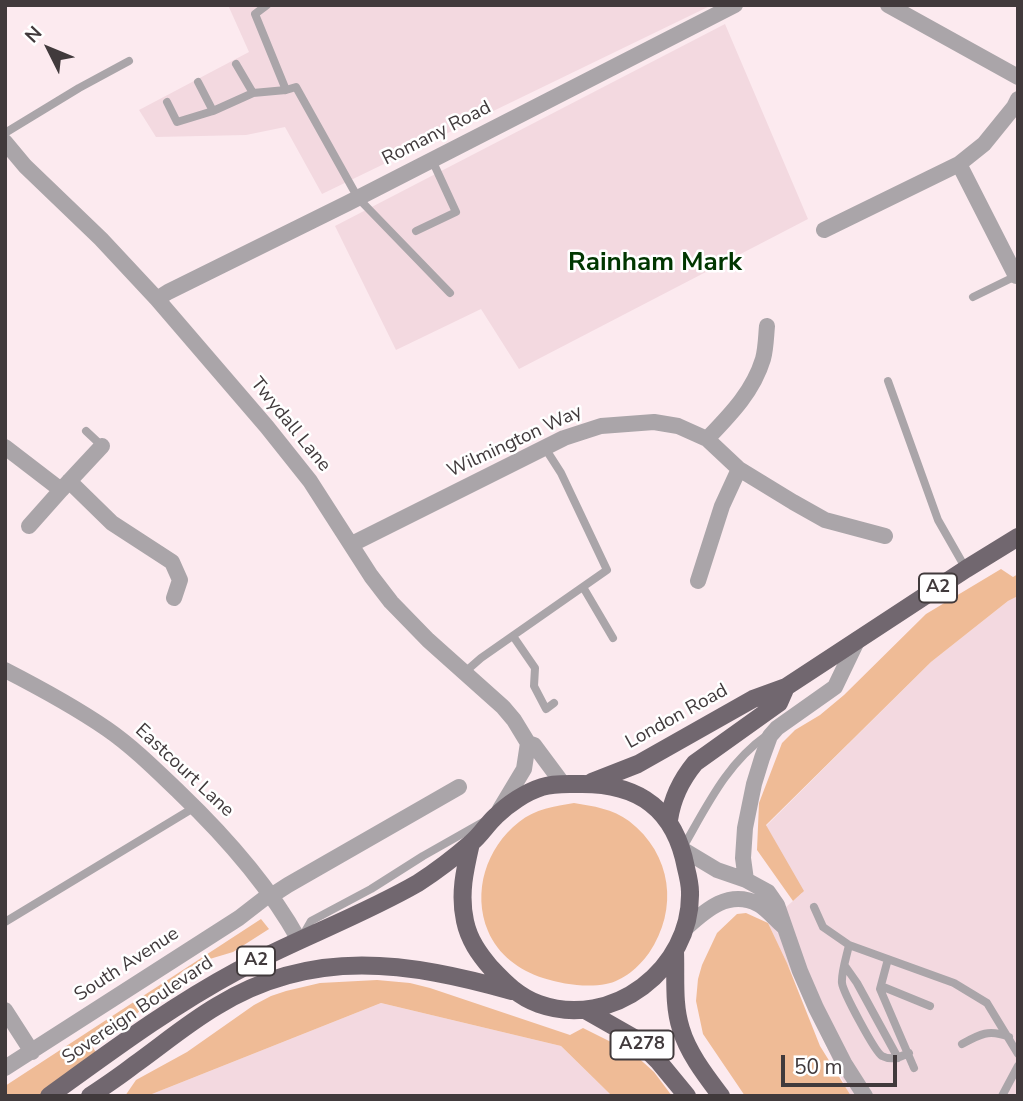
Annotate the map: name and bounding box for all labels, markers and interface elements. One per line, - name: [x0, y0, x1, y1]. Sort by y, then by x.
- north arrow: [14, 14, 84, 84]
- text: N: [19, 21, 48, 49]
- street label: Romany Road: [379, 97, 495, 171]
- district label: Rainham Mark: [568, 248, 742, 280]
- street label: Twydall Lane: [245, 373, 335, 477]
- street label: Wilmington Way: [444, 401, 586, 483]
- road number: A2: [919, 574, 957, 602]
- street label: London Road: [622, 680, 732, 754]
- street label: Eastcourt Lane: [130, 720, 238, 822]
- street label: South Avenue: [71, 923, 183, 1007]
- road number: A2: [237, 946, 275, 976]
- street label: Sovereign Boulevard: [58, 952, 218, 1070]
- road number: A278: [610, 1030, 674, 1060]
- scale bar: [785, 1042, 900, 1086]
- text: 50 m: [794, 1053, 843, 1081]

